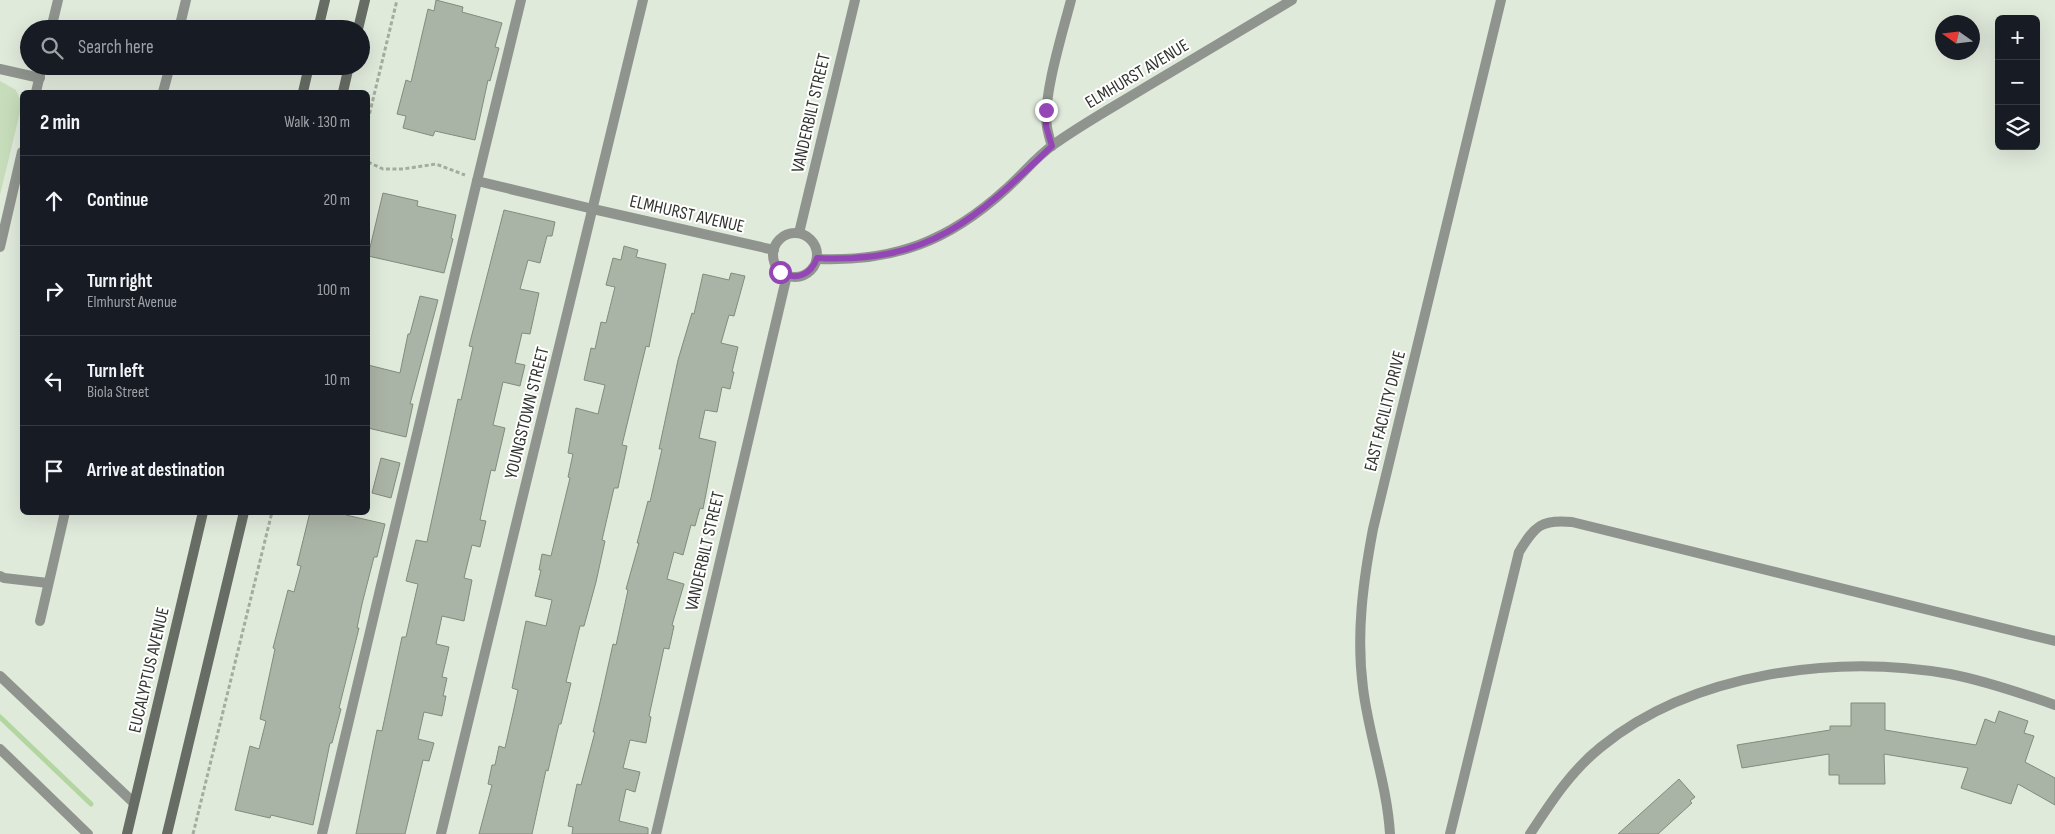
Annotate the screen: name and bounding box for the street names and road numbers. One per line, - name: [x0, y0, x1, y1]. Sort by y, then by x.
- street label: ELMHURST AVENUE: [1081, 35, 1193, 113]
- street label: VANDERBILT STREET: [787, 51, 835, 175]
- street label: ELMHURST AVENUE: [628, 191, 746, 237]
- street label: YOUNGSTOWN STREET: [500, 345, 554, 481]
- street label: EAST FACILITY DRIVE: [1360, 348, 1410, 474]
- street label: VANDERBILT STREET: [681, 489, 729, 613]
- street label: EUCALYPTUS AVENUE: [124, 605, 174, 735]

